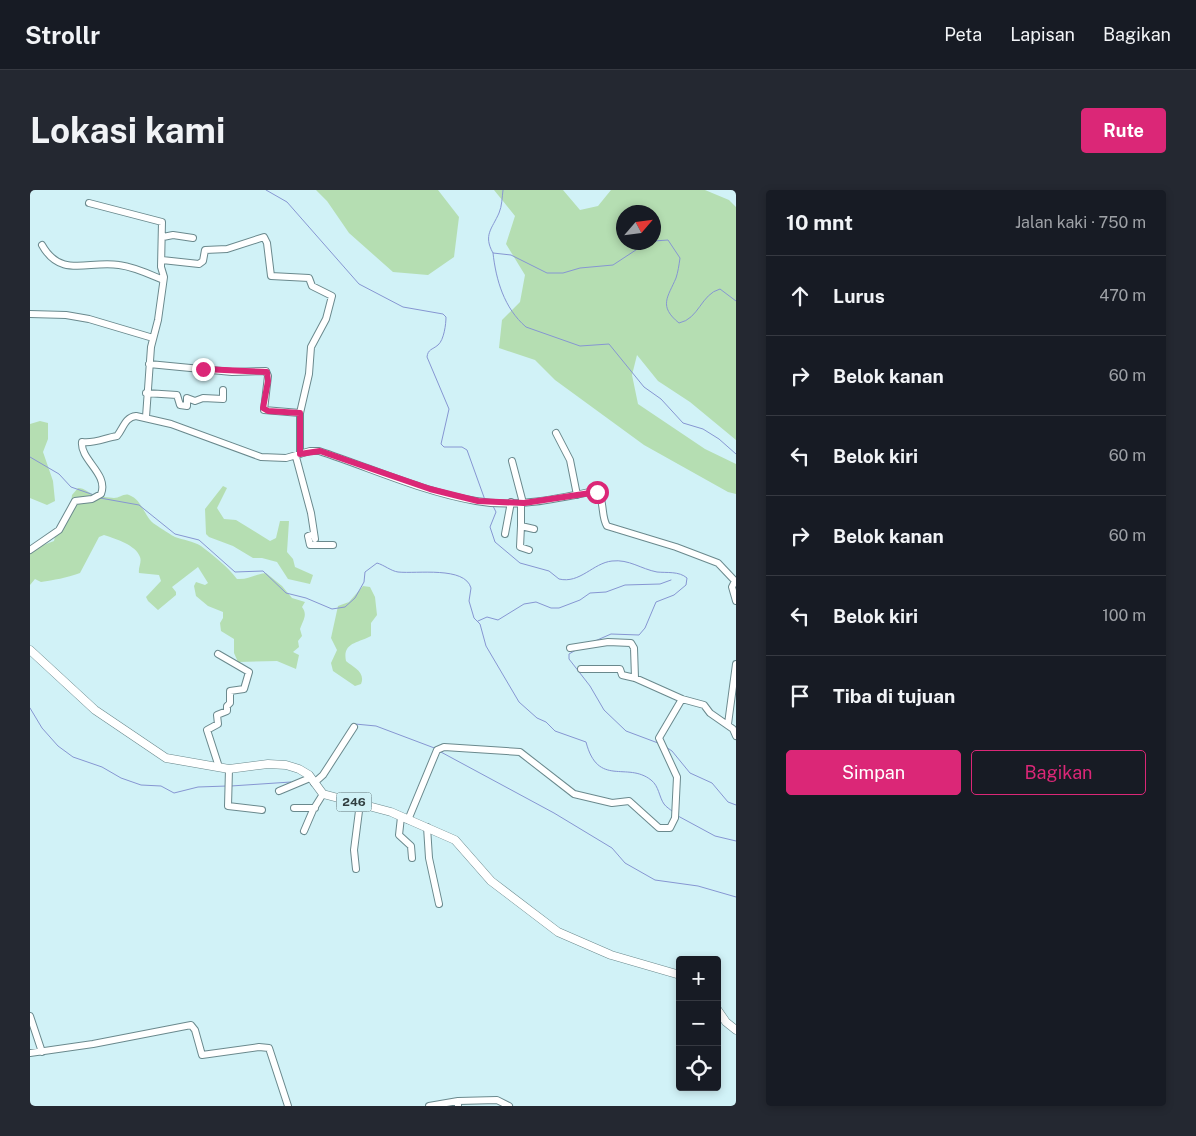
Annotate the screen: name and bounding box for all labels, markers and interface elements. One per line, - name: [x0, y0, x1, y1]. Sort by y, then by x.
- text: Strollr: [25, 21, 100, 49]
- text: Peta: [944, 24, 982, 45]
- text: Lapisan: [1010, 24, 1075, 45]
- text: Bagikan: [1103, 24, 1171, 45]
- button: Rute: [1081, 108, 1166, 153]
- text: Lokasi kami: [30, 110, 225, 151]
- north arrow: [616, 205, 661, 250]
- text: 10 mnt: [786, 210, 853, 235]
- text: Jalan kaki · 750 m: [1015, 213, 1146, 232]
- icon: ahead: [786, 282, 814, 310]
- text: Lurus: [833, 285, 885, 307]
- text: 470 m: [1099, 286, 1146, 305]
- route end: [192, 358, 215, 381]
- icon: right: [786, 362, 814, 390]
- text: Belok kanan: [833, 365, 944, 387]
- text: 60 m: [1109, 366, 1146, 385]
- icon: left: [786, 442, 814, 470]
- text: Belok kiri: [833, 445, 918, 467]
- text: 60 m: [1109, 446, 1146, 465]
- route start: [586, 481, 609, 504]
- icon: right: [786, 522, 814, 550]
- text: Belok kanan: [833, 525, 944, 547]
- text: 60 m: [1109, 526, 1146, 545]
- icon: left: [786, 602, 814, 630]
- text: Belok kiri: [833, 605, 918, 627]
- text: 100 m: [1102, 606, 1146, 625]
- icon: arrive: [786, 682, 814, 710]
- text: Tiba di tujuan: [833, 685, 955, 707]
- button: Simpan: [786, 750, 961, 795]
- button: Bagikan: [971, 750, 1146, 795]
- road number: 246: [336, 792, 372, 812]
- map controls: [676, 956, 721, 1091]
- button: +: [676, 956, 721, 1001]
- button: −: [676, 1001, 721, 1046]
- button: locate: [676, 1046, 721, 1091]

